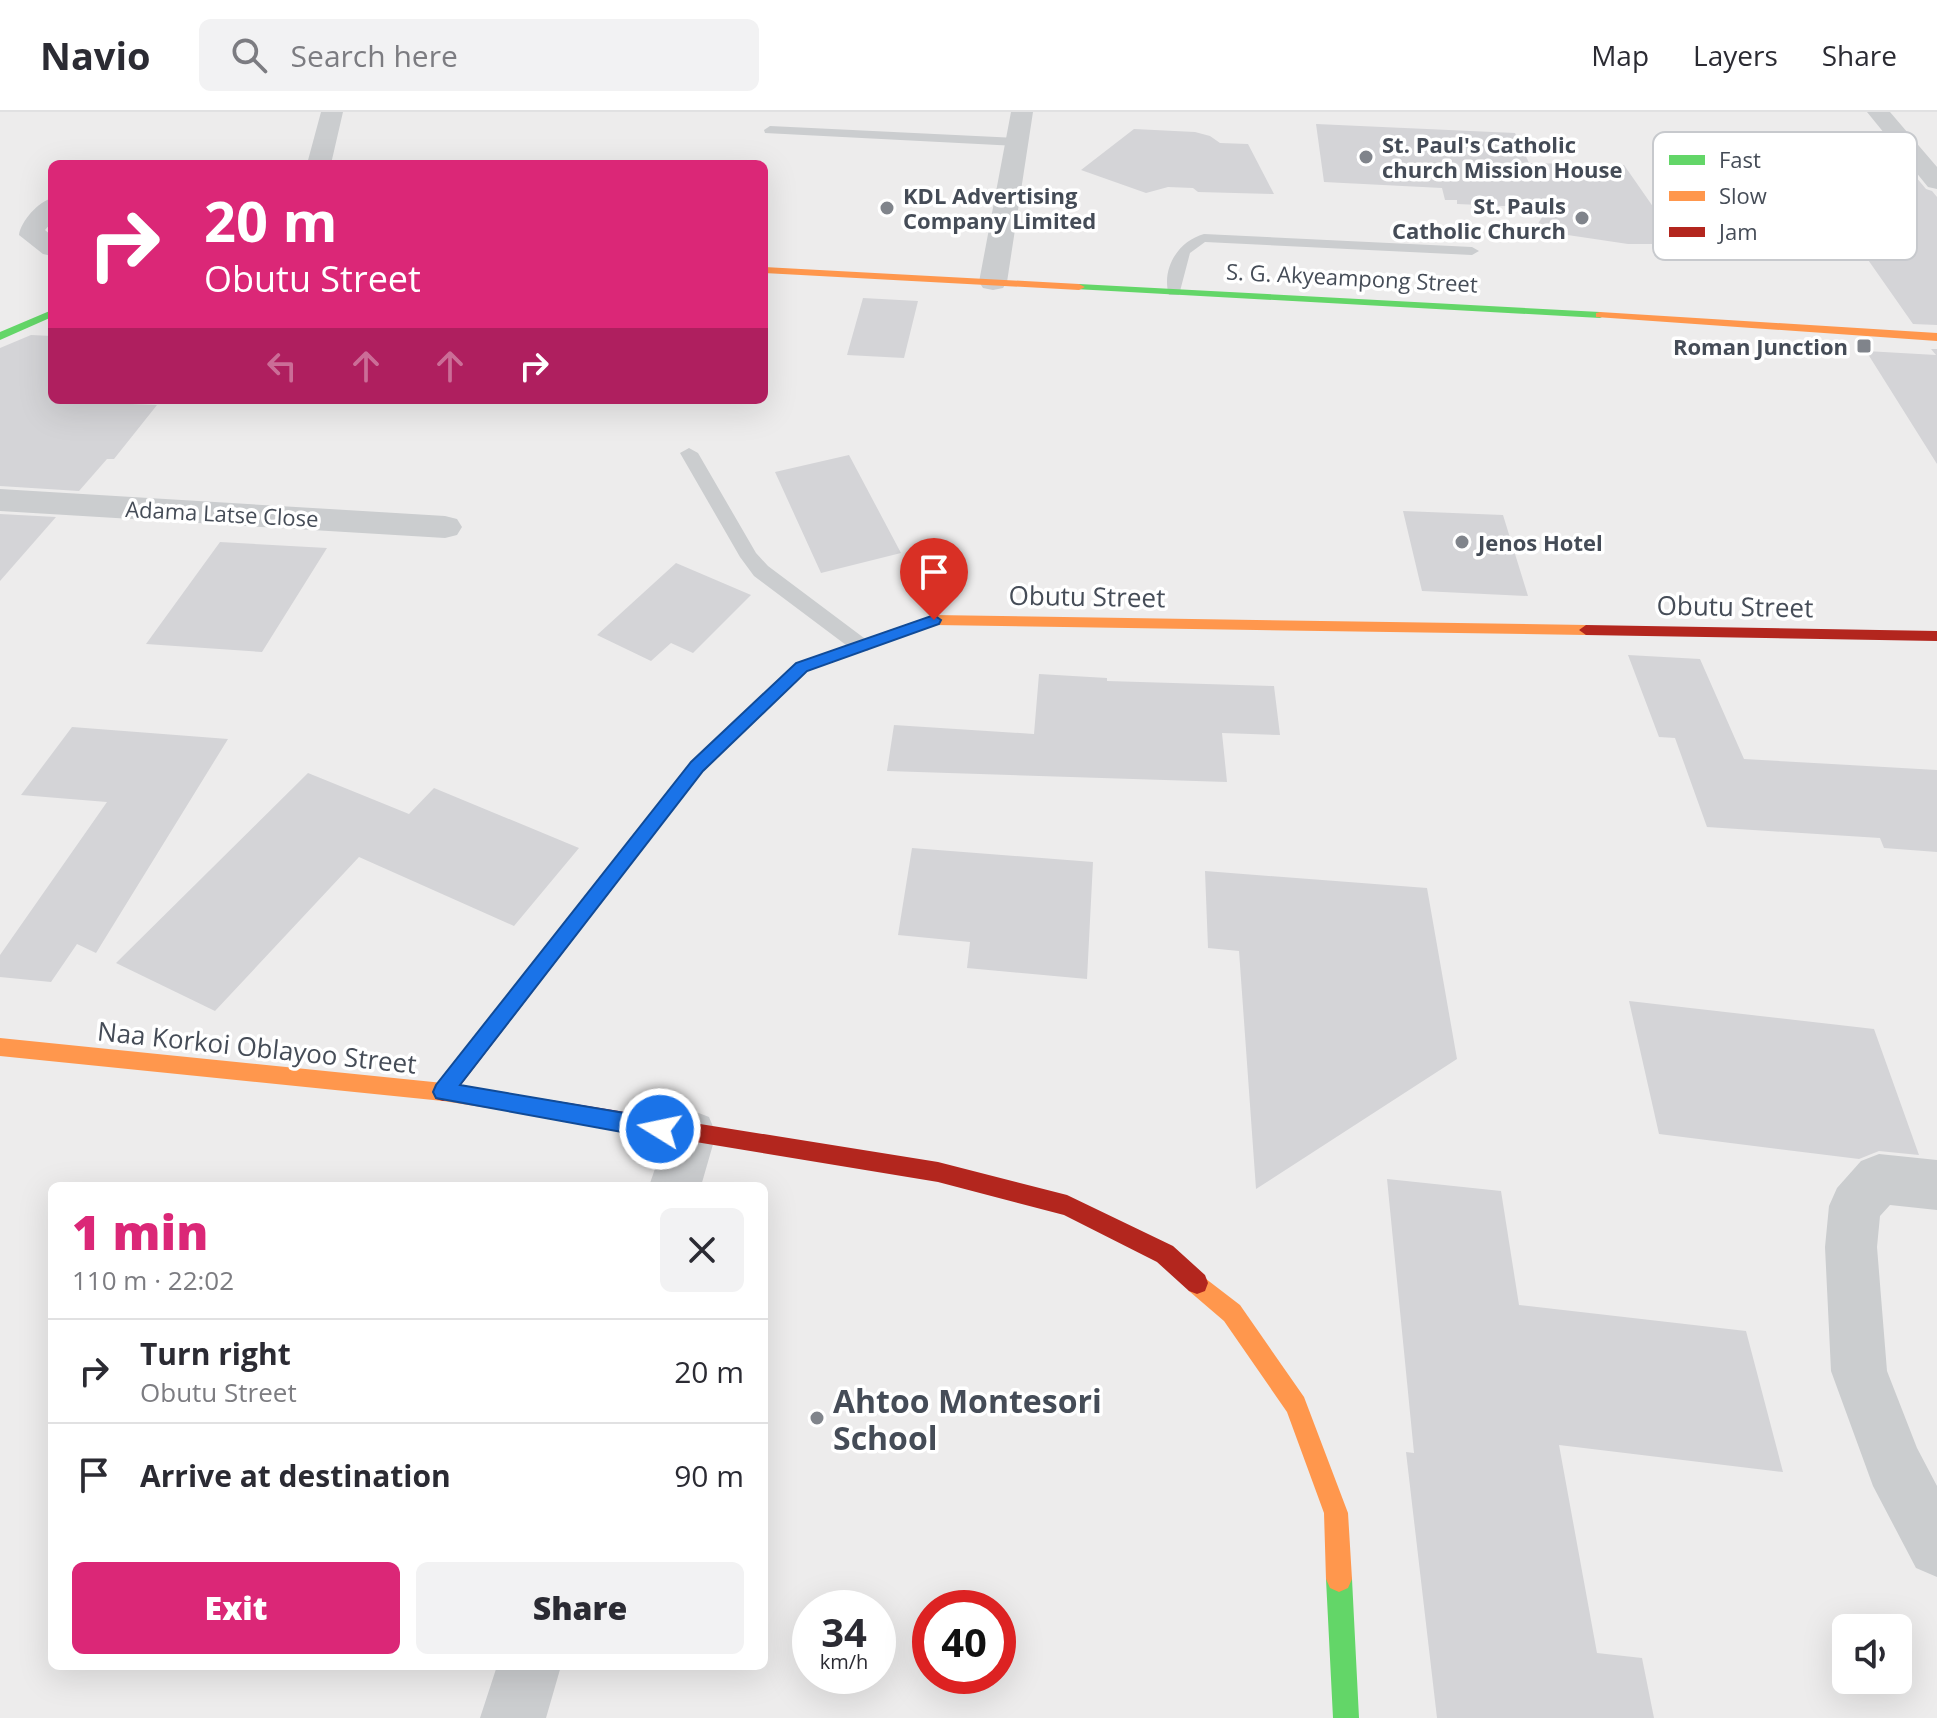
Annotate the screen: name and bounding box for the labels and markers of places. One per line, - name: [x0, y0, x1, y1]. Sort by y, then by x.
- place label: St. Paul's Catholic church Mission House: [1382, 129, 1622, 184]
- marker: St. Paul's Catholic church Mission House: [1357, 148, 1375, 166]
- place label: KDL Advertising Company Limited: [903, 180, 1096, 235]
- place label: St. Pauls Catholic Church: [1392, 190, 1566, 245]
- marker: KDL Advertising Company Limited: [878, 199, 896, 217]
- marker: St. Pauls Catholic Church: [1573, 209, 1591, 227]
- place label: Roman Junction: [1673, 331, 1848, 361]
- marker: Roman Junction: [1855, 337, 1873, 355]
- place label: Jenos Hotel: [1476, 527, 1603, 557]
- marker: Jenos Hotel: [1453, 533, 1471, 551]
- pin: [900, 538, 968, 620]
- place label: Ahtoo Montesori School: [833, 1379, 1102, 1459]
- marker: Ahtoo Montesori School: [808, 1409, 826, 1427]

